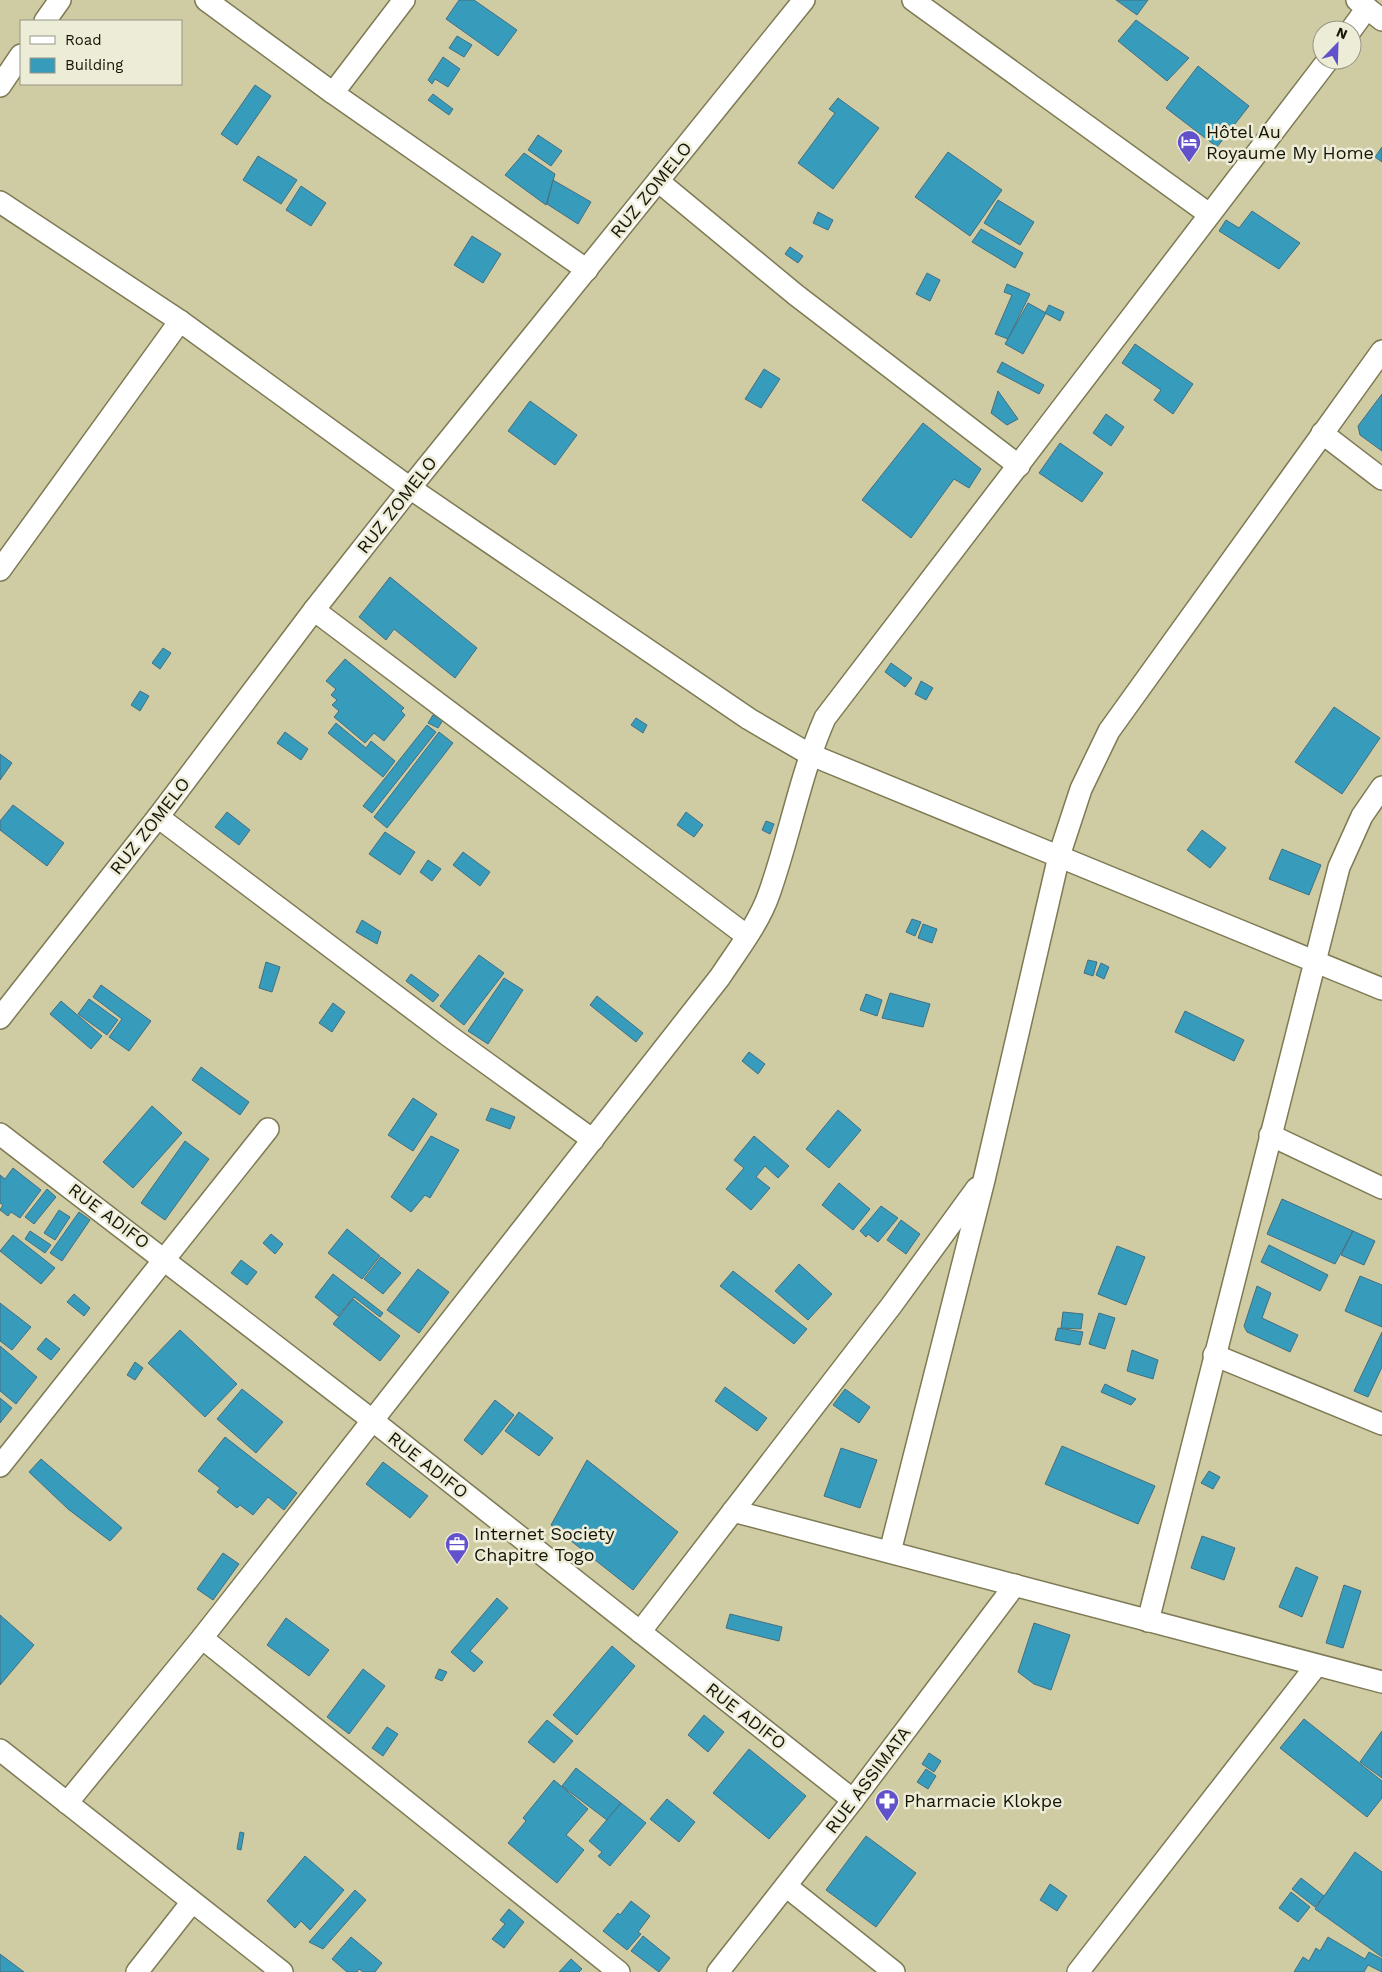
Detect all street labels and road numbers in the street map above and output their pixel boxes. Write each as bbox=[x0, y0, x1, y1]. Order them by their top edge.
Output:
street label: RUZ ZOMELO bbox=[605, 137, 696, 242]
street label: RUZ ZOMELO bbox=[352, 452, 441, 557]
street label: RUZ ZOMELO bbox=[105, 773, 194, 878]
street label: RUE ADIFO bbox=[65, 1178, 154, 1253]
street label: RUE ADIFO bbox=[384, 1427, 473, 1502]
street label: RUE ADIFO bbox=[702, 1678, 791, 1753]
street label: RUE ASSIMATA bbox=[821, 1722, 915, 1837]

